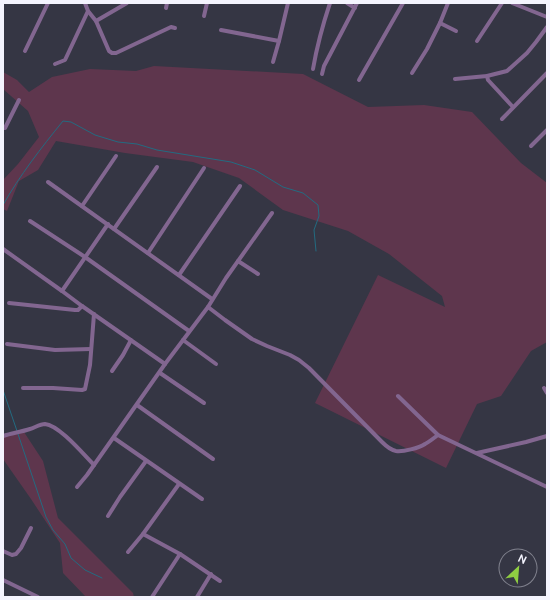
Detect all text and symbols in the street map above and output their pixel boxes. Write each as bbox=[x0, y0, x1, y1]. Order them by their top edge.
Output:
north arrow bbox=[498, 548, 538, 588]
text: N bbox=[516, 552, 529, 566]

